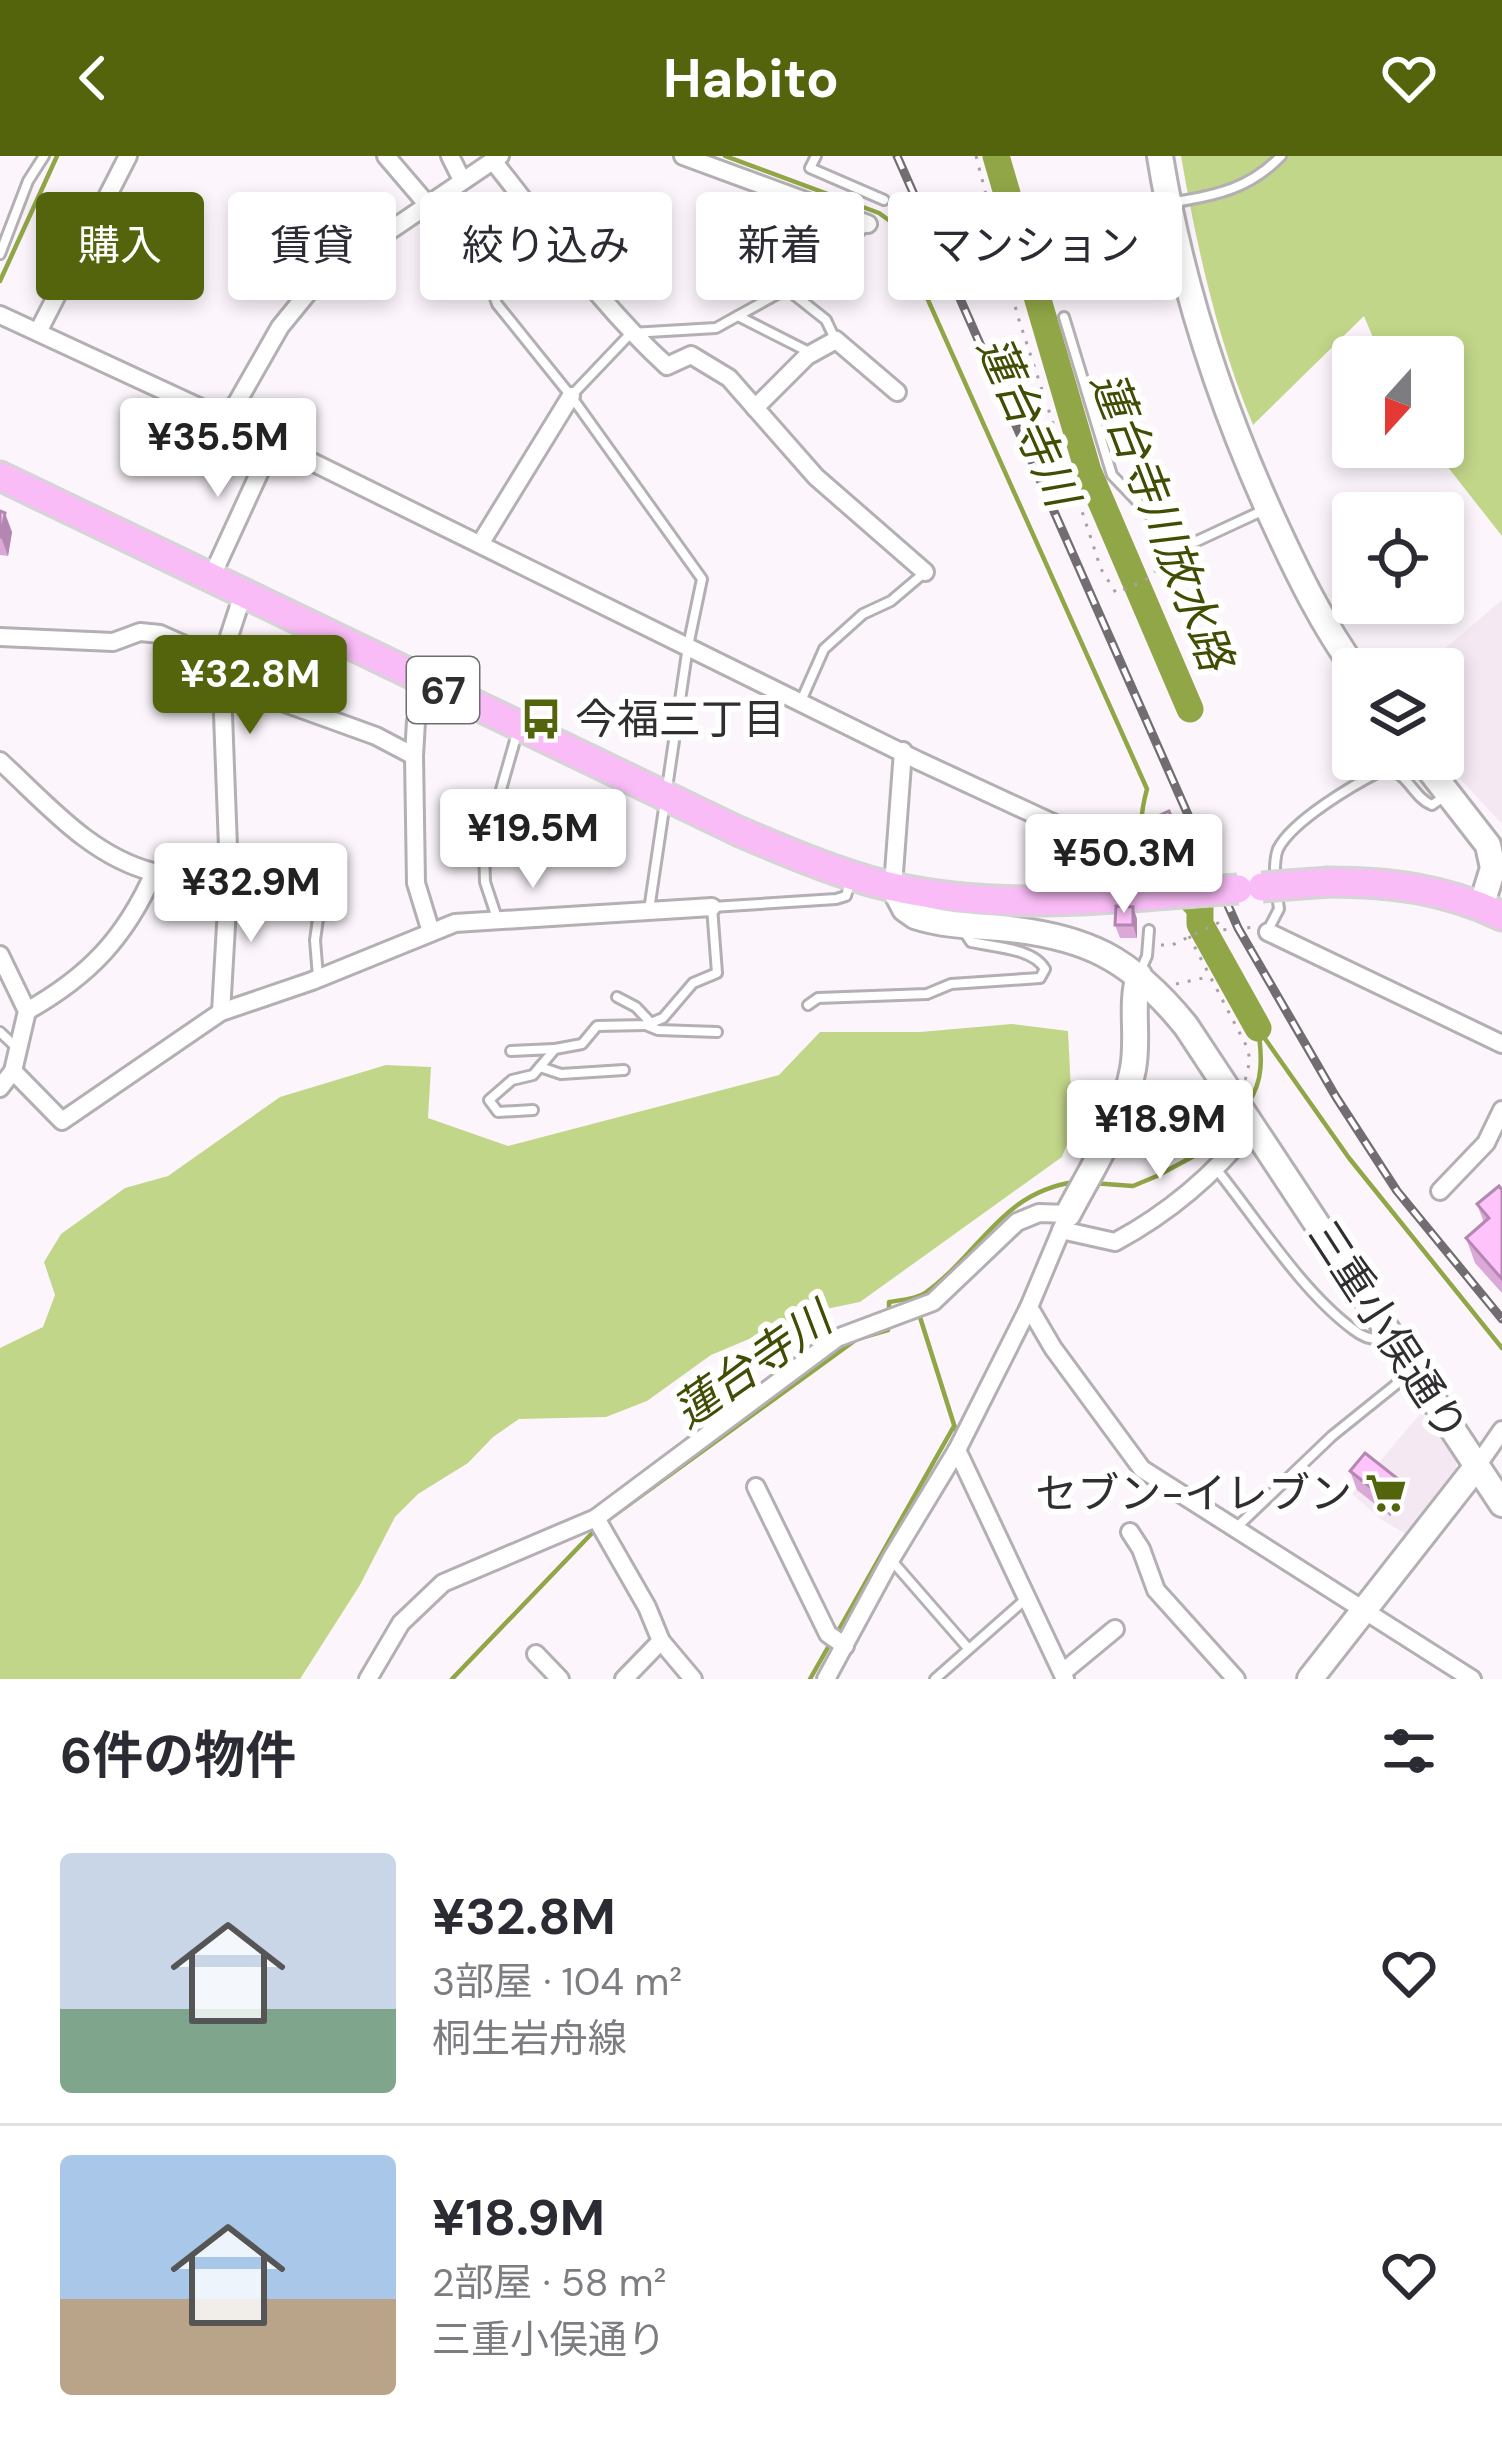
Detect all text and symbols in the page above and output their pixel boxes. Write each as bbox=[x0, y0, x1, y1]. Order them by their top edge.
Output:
text: Habito bbox=[663, 43, 839, 114]
icon: back bbox=[60, 45, 126, 111]
icon: heart bbox=[1376, 45, 1442, 111]
chip: 購入 bbox=[36, 192, 204, 300]
chip: 賃貸 bbox=[228, 192, 396, 300]
chip: 絞り込み bbox=[420, 192, 672, 300]
chip: 新着 bbox=[696, 192, 864, 300]
chip: マンション bbox=[888, 192, 1182, 300]
water label: 蓮台寺川 bbox=[964, 327, 1093, 519]
north arrow bbox=[1332, 336, 1464, 468]
map controls bbox=[1332, 336, 1464, 780]
water label: 蓮台寺川放水路 bbox=[1078, 363, 1247, 682]
pin: ¥35.5M bbox=[120, 398, 316, 500]
text: ¥35.5M bbox=[147, 411, 289, 462]
button: locate bbox=[1332, 492, 1464, 624]
pin: ¥32.8M bbox=[152, 635, 348, 737]
text: ¥32.8M bbox=[180, 648, 320, 699]
button: layers bbox=[1332, 648, 1464, 780]
road number: 67 bbox=[407, 657, 479, 723]
place label: 今福三丁目 bbox=[575, 692, 785, 747]
bus stop icon: 今福三丁目 bbox=[518, 696, 564, 742]
pin: ¥19.5M bbox=[435, 789, 631, 891]
text: ¥19.5M bbox=[467, 802, 599, 853]
pin: ¥50.3M bbox=[1026, 814, 1222, 916]
text: ¥50.3M bbox=[1052, 827, 1196, 878]
pin: ¥32.9M bbox=[153, 843, 349, 945]
text: ¥32.9M bbox=[181, 856, 321, 907]
pin: ¥18.9M bbox=[1062, 1080, 1258, 1182]
text: ¥18.9M bbox=[1094, 1093, 1226, 1144]
street label: 三重小俣通り bbox=[1296, 1210, 1480, 1452]
water label: 蓮台寺川 bbox=[661, 1287, 846, 1441]
place label: セブン-イレブン bbox=[1035, 1466, 1352, 1521]
supermarket icon: セブン-イレブン bbox=[1363, 1470, 1409, 1516]
icon: filters bbox=[1376, 1718, 1442, 1784]
text: 6件の物件 bbox=[60, 1722, 296, 1789]
text: ¥32.8M bbox=[432, 1883, 616, 1950]
icon: home bbox=[156, 1901, 300, 2045]
icon: heart bbox=[1376, 1940, 1442, 2006]
text: 3部屋 · 104 m² bbox=[432, 1956, 682, 2007]
text: 桐生岩舟線 bbox=[432, 2013, 627, 2064]
text: ¥18.9M bbox=[432, 2184, 605, 2251]
icon: home bbox=[156, 2203, 300, 2347]
icon: heart bbox=[1376, 2242, 1442, 2308]
text: 2部屋 · 58 m² bbox=[432, 2257, 666, 2308]
text: 三重小俣通り bbox=[432, 2314, 666, 2365]

